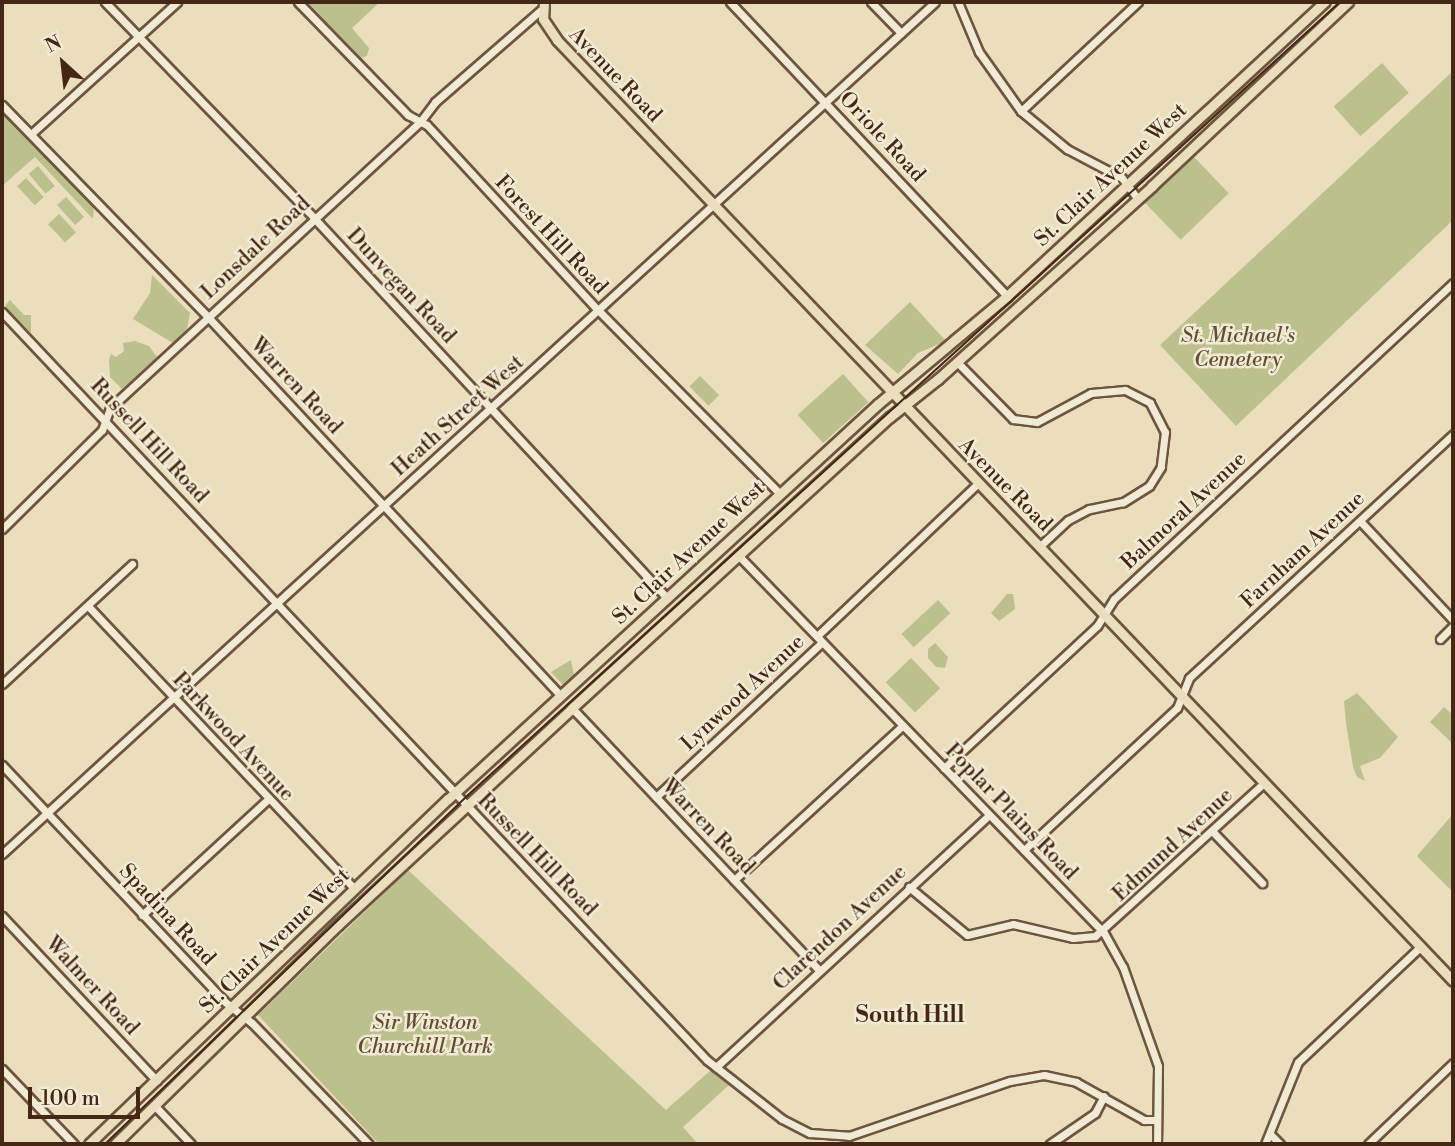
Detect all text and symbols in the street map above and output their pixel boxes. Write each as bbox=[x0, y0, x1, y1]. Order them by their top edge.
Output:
street label: Avenue Road bbox=[563, 22, 667, 128]
north arrow bbox=[28, 28, 98, 98]
text: N bbox=[41, 30, 66, 58]
street label: Oriole Road bbox=[834, 87, 930, 187]
street label: St. Clair Avenue West bbox=[1030, 98, 1192, 252]
street label: Forest Hill Road bbox=[489, 170, 613, 300]
street label: Lonsdale Road bbox=[196, 191, 316, 305]
street label: Dunvegan Road bbox=[341, 223, 461, 349]
park label: St. Michael's Cemetery bbox=[1181, 323, 1295, 373]
street label: Warren Road bbox=[245, 332, 347, 440]
street label: Heath Street West bbox=[387, 350, 529, 482]
street label: Russell Hill Road bbox=[85, 373, 213, 509]
street label: Avenue Road bbox=[953, 433, 1057, 537]
street label: Balmoral Avenue bbox=[1116, 447, 1252, 575]
street label: St. Clair Avenue West bbox=[608, 476, 770, 630]
street label: Farnham Avenue bbox=[1236, 486, 1370, 614]
street label: Lynwood Avenue bbox=[676, 629, 810, 757]
street label: Parkwood Avenue bbox=[167, 667, 299, 807]
street label: Poplar Plains Road bbox=[939, 739, 1083, 885]
street label: Warren Road bbox=[656, 774, 760, 880]
street label: Edmund Avenue bbox=[1108, 783, 1238, 907]
street label: Russell Hill Road bbox=[472, 788, 602, 922]
street label: Spadina Road bbox=[114, 859, 220, 971]
street label: Clarendon Avenue bbox=[768, 860, 912, 996]
street label: St. Clair Avenue West bbox=[195, 863, 355, 1019]
street label: Walmer Road bbox=[40, 931, 144, 1041]
district label: South Hill bbox=[856, 1001, 964, 1029]
park label: Sir Winston Churchill Park bbox=[357, 1010, 493, 1060]
scale bar bbox=[32, 1072, 144, 1116]
text: 100 m bbox=[41, 1086, 100, 1112]

